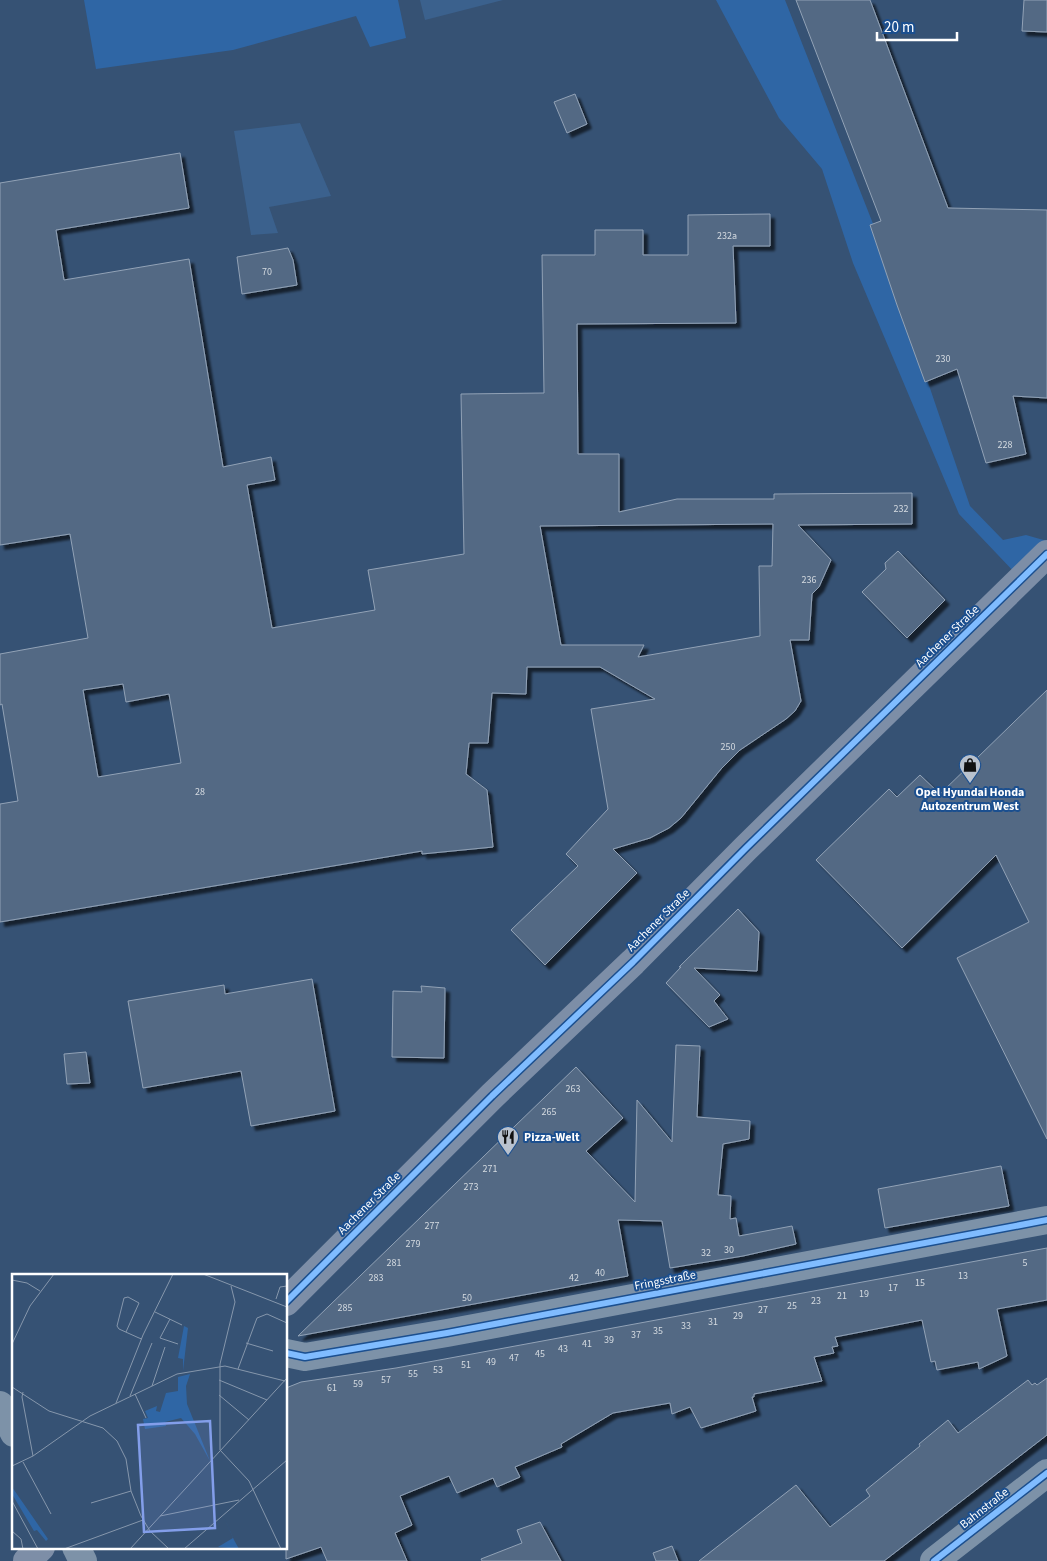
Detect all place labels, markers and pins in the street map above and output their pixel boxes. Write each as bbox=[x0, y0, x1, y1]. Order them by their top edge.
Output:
shop icon: Opel Hyundai Honda Autozentrum West bbox=[958, 753, 982, 784]
place label: Opel Hyundai Honda Autozentrum West bbox=[916, 784, 1024, 815]
restaurant icon: Pizza-Welt bbox=[496, 1125, 520, 1156]
place label: Pizza-Welt bbox=[524, 1129, 580, 1146]

